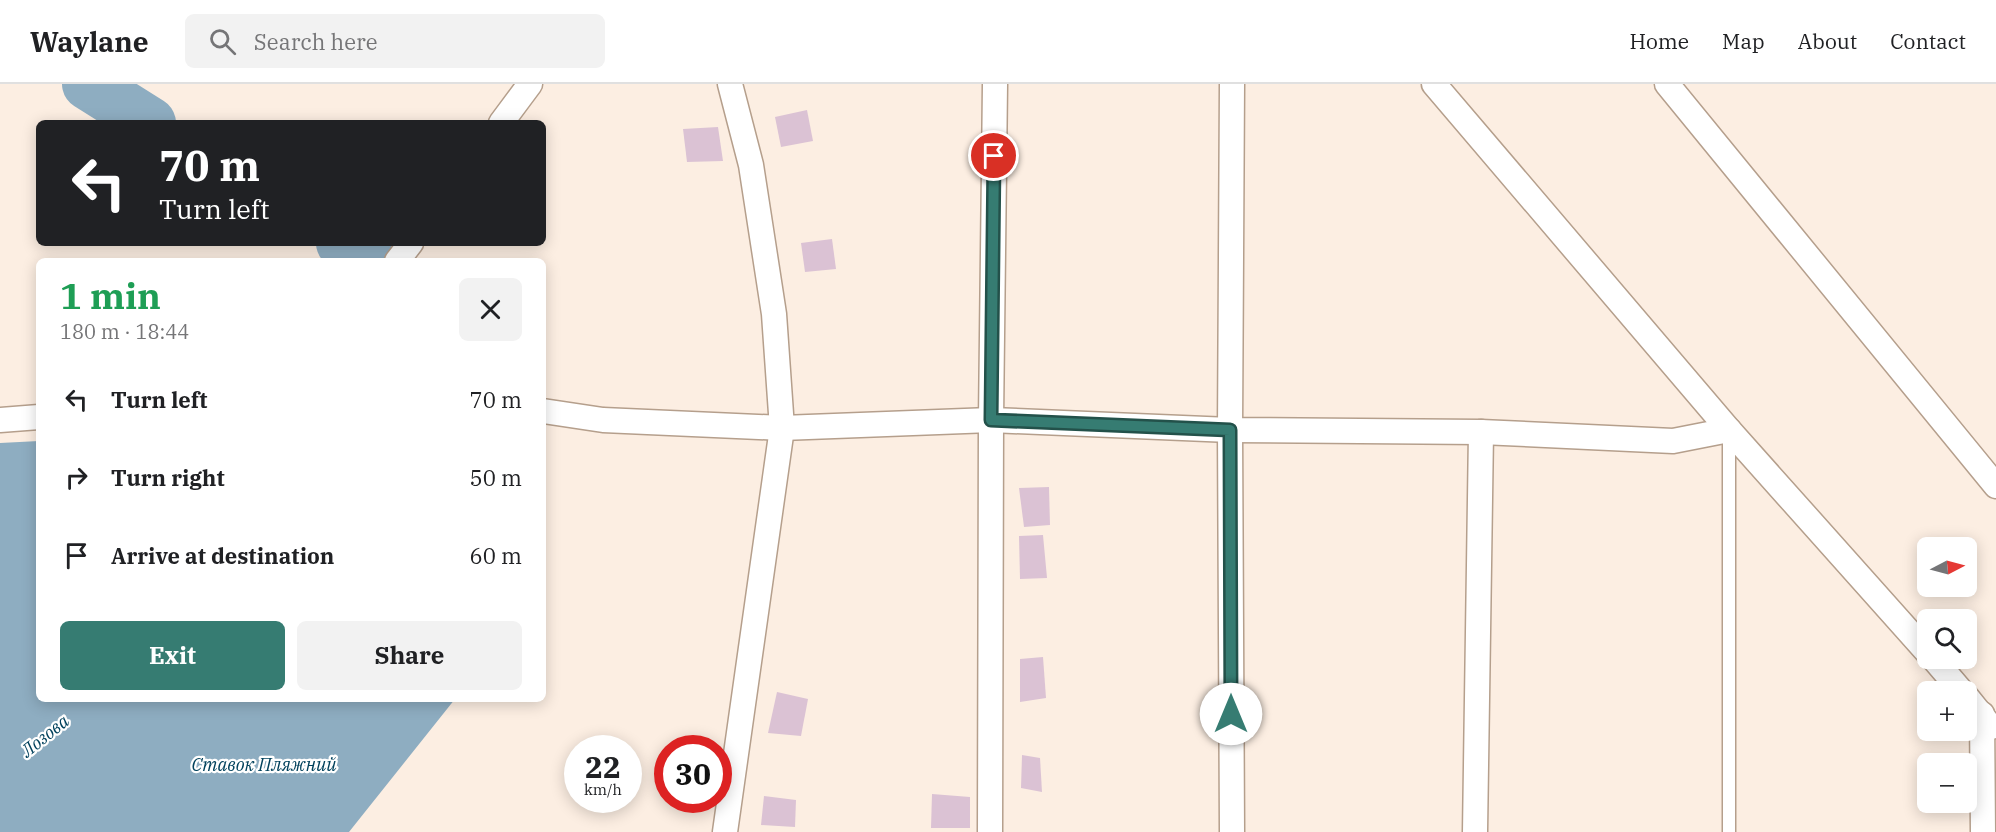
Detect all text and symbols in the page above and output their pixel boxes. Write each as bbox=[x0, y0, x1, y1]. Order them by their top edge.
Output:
search box bbox=[185, 14, 605, 68]
text: Waylane bbox=[30, 23, 149, 60]
icon: search bbox=[206, 25, 239, 58]
text: Search here bbox=[254, 27, 378, 56]
text: Home bbox=[1629, 27, 1689, 55]
text: Map bbox=[1722, 27, 1765, 55]
text: About bbox=[1798, 27, 1857, 55]
text: Contact bbox=[1890, 27, 1966, 55]
pin bbox=[968, 130, 1019, 181]
text: 70 m bbox=[159, 138, 260, 193]
icon: arrive bbox=[977, 139, 1010, 172]
icon: left bbox=[60, 144, 138, 222]
text: Turn left bbox=[159, 191, 270, 226]
text: 1 min bbox=[60, 272, 161, 319]
button: close bbox=[459, 278, 522, 341]
text: 180 m · 18:44 bbox=[60, 318, 189, 345]
icon: left bbox=[60, 383, 93, 416]
text: Turn left bbox=[111, 385, 207, 414]
text: 70 m bbox=[470, 385, 522, 414]
icon: right bbox=[60, 461, 93, 494]
text: Turn right bbox=[111, 463, 225, 492]
text: 50 m bbox=[470, 463, 522, 492]
north arrow bbox=[1917, 537, 1977, 597]
map controls bbox=[1917, 537, 1977, 813]
icon: arrive bbox=[60, 539, 93, 572]
text: Arrive at destination bbox=[111, 541, 334, 570]
text: 60 m bbox=[470, 541, 522, 570]
button: search bbox=[1917, 609, 1977, 669]
button: Exit bbox=[60, 621, 285, 690]
button: Share bbox=[297, 621, 522, 690]
button: + bbox=[1917, 681, 1977, 741]
position arrow bbox=[1199, 682, 1263, 746]
water label: Лозова bbox=[15, 709, 74, 763]
speed limit sign: 30 bbox=[654, 735, 732, 813]
text: 22 bbox=[585, 747, 621, 786]
water label: Ставок Пляжний bbox=[192, 753, 337, 776]
button: − bbox=[1917, 753, 1977, 813]
text: km/h bbox=[584, 780, 622, 799]

